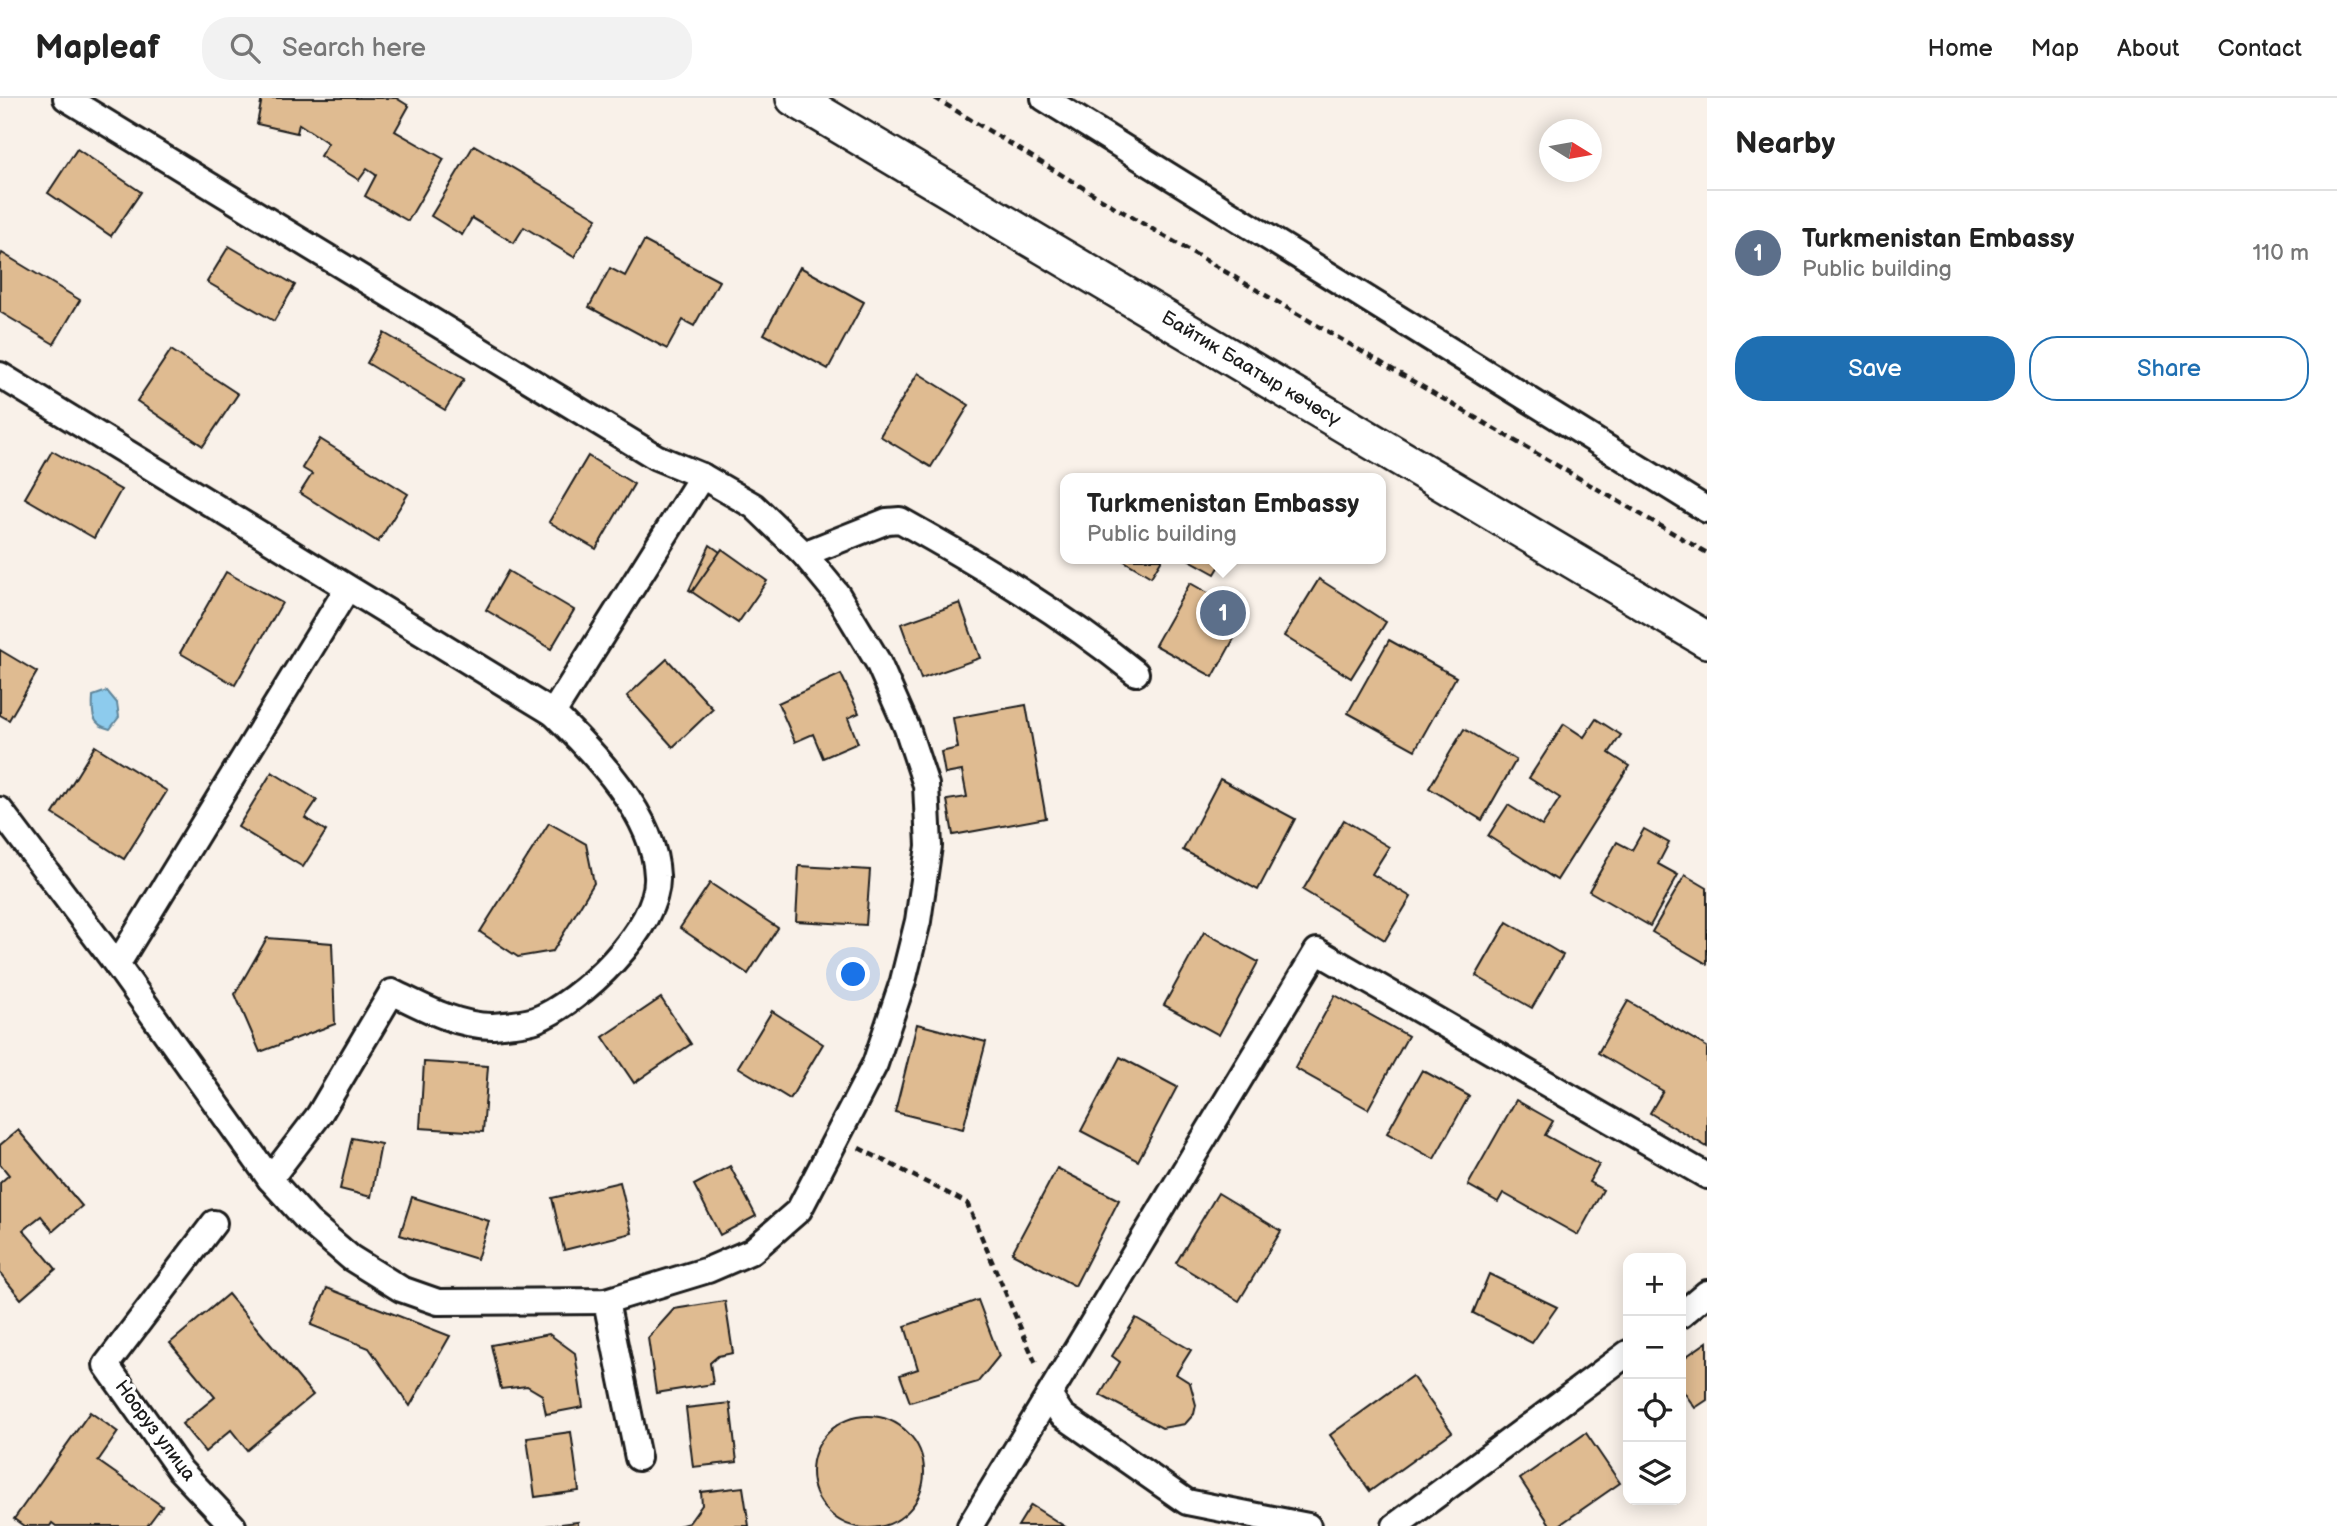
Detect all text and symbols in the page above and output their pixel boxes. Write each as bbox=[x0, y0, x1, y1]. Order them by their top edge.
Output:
search box bbox=[202, 17, 692, 80]
text: Mapleaf bbox=[35, 28, 160, 68]
icon: search bbox=[226, 29, 264, 67]
text: Search here bbox=[282, 33, 426, 64]
text: Home bbox=[1928, 34, 1993, 63]
text: Map bbox=[2031, 34, 2079, 63]
text: About bbox=[2117, 34, 2179, 63]
text: Contact bbox=[2217, 34, 2302, 63]
north arrow bbox=[1539, 119, 1602, 182]
text: Nearby bbox=[1735, 126, 1835, 162]
text: Turkmenistan Embassy bbox=[1802, 224, 2074, 255]
text: 1 bbox=[1753, 239, 1763, 267]
text: 110 m bbox=[2252, 239, 2309, 267]
text: Public building bbox=[1802, 255, 1952, 283]
street label: Байтик Баатыр көчөсү bbox=[1157, 306, 1345, 432]
button: Save bbox=[1735, 336, 2015, 401]
button: Share bbox=[2029, 336, 2309, 401]
popup bbox=[1060, 473, 1386, 564]
text: Turkmenistan Embassy bbox=[1087, 489, 1359, 520]
text: Public building bbox=[1087, 520, 1237, 548]
pin: 1 bbox=[1200, 587, 1246, 639]
your location bbox=[836, 957, 870, 991]
map controls bbox=[1623, 1253, 1686, 1505]
button: + bbox=[1623, 1253, 1686, 1316]
button: − bbox=[1623, 1316, 1686, 1379]
street label: Нооруз улица bbox=[110, 1376, 200, 1486]
button: locate bbox=[1623, 1379, 1686, 1442]
button: layers bbox=[1623, 1442, 1686, 1505]

